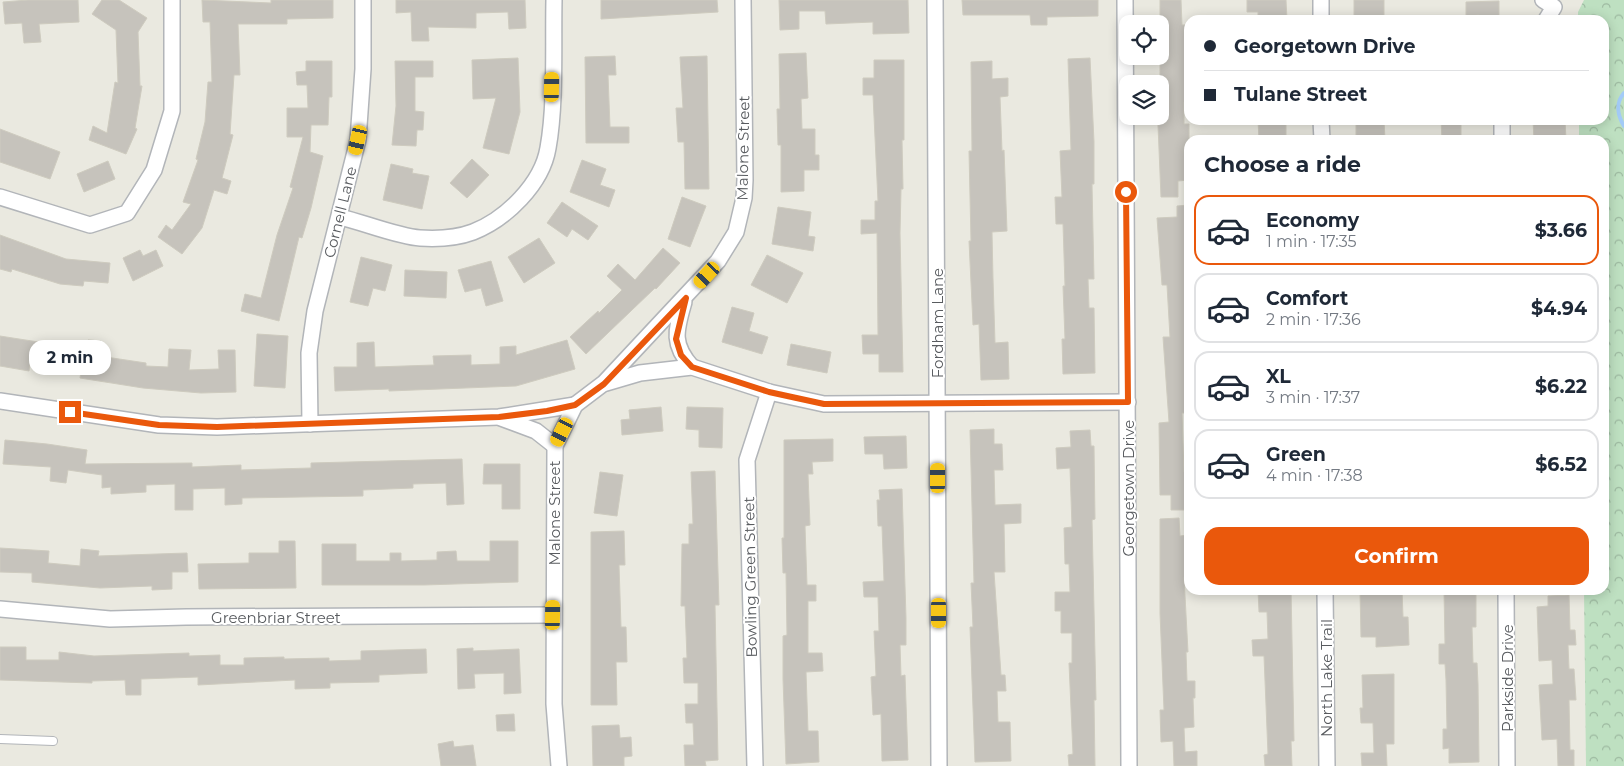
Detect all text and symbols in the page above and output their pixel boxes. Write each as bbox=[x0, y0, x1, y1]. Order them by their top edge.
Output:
map controls bbox=[1119, 15, 1169, 125]
button: locate bbox=[1119, 15, 1169, 65]
text: Georgetown Drive bbox=[1234, 35, 1415, 58]
car bbox=[544, 72, 559, 102]
button: layers bbox=[1119, 75, 1169, 125]
text: Tulane Street bbox=[1234, 83, 1367, 106]
street label: Malone Street bbox=[733, 95, 753, 201]
car bbox=[347, 124, 368, 156]
text: Choose a ride bbox=[1204, 151, 1361, 178]
street label: Cornell Lane bbox=[319, 164, 361, 260]
route start bbox=[1115, 181, 1137, 203]
icon: car bbox=[1206, 208, 1251, 253]
text: Economy bbox=[1266, 209, 1359, 232]
text: $3.66 bbox=[1535, 219, 1587, 242]
text: 1 min · 17:35 bbox=[1266, 232, 1357, 251]
car bbox=[691, 259, 722, 291]
street label: Fordham Lane bbox=[928, 268, 947, 378]
icon: car bbox=[1206, 286, 1251, 331]
text: Comfort bbox=[1266, 287, 1348, 310]
text: $4.94 bbox=[1531, 297, 1587, 320]
text: 2 min · 17:36 bbox=[1266, 310, 1361, 329]
callout: 2 min bbox=[29, 340, 111, 374]
text: 2 min bbox=[47, 348, 93, 367]
icon: car bbox=[1206, 364, 1251, 409]
text: XL bbox=[1266, 365, 1291, 388]
text: $6.22 bbox=[1535, 375, 1587, 398]
text: 3 min · 17:37 bbox=[1266, 388, 1360, 407]
route end bbox=[59, 401, 81, 423]
car bbox=[548, 415, 575, 449]
street label: Georgetown Drive bbox=[1119, 420, 1138, 556]
icon: car bbox=[1206, 442, 1251, 487]
text: Green bbox=[1266, 443, 1326, 466]
text: $6.52 bbox=[1535, 453, 1587, 476]
street label: Malone Street bbox=[545, 460, 564, 566]
car bbox=[930, 463, 945, 493]
text: 4 min · 17:38 bbox=[1266, 466, 1363, 485]
street label: Bowling Green Street bbox=[739, 496, 761, 658]
button: Confirm bbox=[1204, 527, 1589, 585]
car bbox=[931, 598, 946, 628]
car bbox=[545, 600, 560, 630]
street label: Greenbriar Street bbox=[211, 608, 341, 627]
street label: North Lake Trail bbox=[1317, 619, 1336, 737]
street label: Parkside Drive bbox=[1498, 624, 1517, 732]

